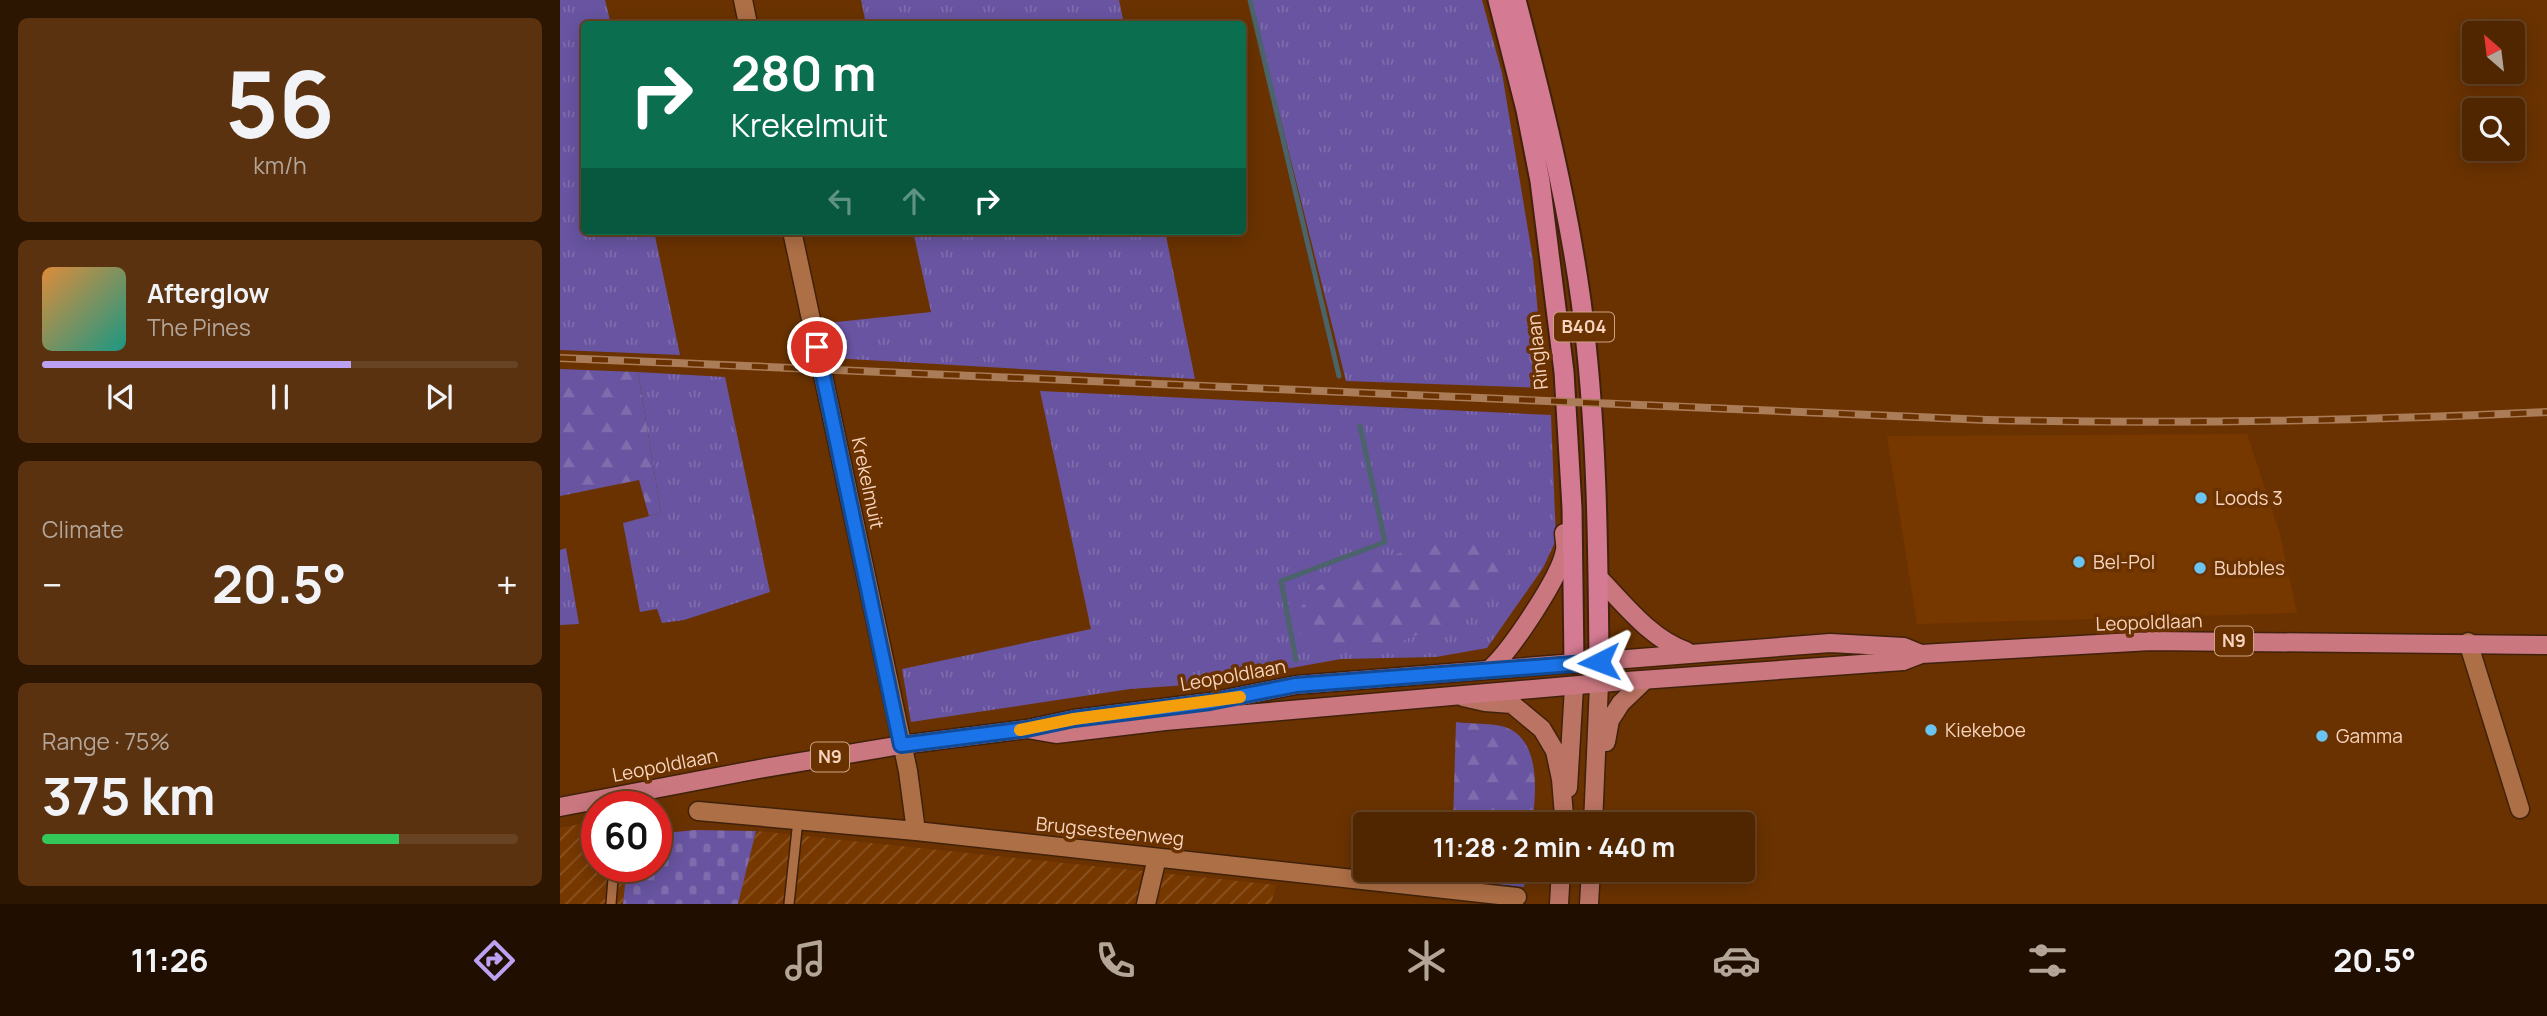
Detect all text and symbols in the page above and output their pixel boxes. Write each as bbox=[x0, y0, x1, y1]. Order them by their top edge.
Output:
north arrow bbox=[2462, 21, 2525, 84]
map controls bbox=[2462, 21, 2525, 161]
text: 280 m bbox=[731, 39, 876, 106]
text: 56 bbox=[225, 41, 335, 165]
icon: right bbox=[616, 49, 707, 140]
button: search bbox=[2462, 98, 2525, 161]
text: Krekelmuit bbox=[731, 103, 888, 147]
text: km/h bbox=[253, 149, 307, 181]
icon: left bbox=[822, 182, 860, 220]
icon: ahead bbox=[895, 182, 933, 220]
icon: right bbox=[968, 182, 1006, 220]
text: Afterglow bbox=[147, 275, 269, 311]
text: The Pines bbox=[147, 311, 251, 343]
road number: B404 bbox=[1554, 312, 1614, 342]
street label: Ringlaan bbox=[1520, 313, 1554, 391]
pin bbox=[787, 317, 847, 377]
icon: arrive bbox=[798, 328, 836, 366]
icon: previous bbox=[102, 378, 140, 416]
icon: pause bbox=[261, 378, 299, 416]
icon: next bbox=[420, 378, 458, 416]
street label: Krekelmuit bbox=[846, 435, 890, 531]
place label: Loods 3 bbox=[2215, 485, 2283, 511]
marker: Loods 3 bbox=[2193, 490, 2209, 506]
text: Climate bbox=[42, 513, 124, 545]
text: 20.5° bbox=[212, 548, 347, 619]
place label: Bel-Pol bbox=[2093, 549, 2155, 575]
marker: Bel-Pol bbox=[2071, 554, 2087, 570]
place label: Bubbles bbox=[2214, 555, 2285, 581]
text: − bbox=[42, 558, 63, 610]
text: + bbox=[496, 558, 518, 610]
marker: Bubbles bbox=[2192, 560, 2208, 576]
street label: Leopoldlaan bbox=[2095, 607, 2203, 637]
position arrow bbox=[1562, 625, 1636, 699]
road number: N9 bbox=[2215, 626, 2253, 656]
street label: Leopoldlaan bbox=[1178, 653, 1288, 697]
place label: Kiekeboe bbox=[1945, 717, 2026, 743]
marker: Kiekeboe bbox=[1923, 722, 1939, 738]
place label: Gamma bbox=[2336, 723, 2403, 749]
text: Range · 75% bbox=[42, 725, 170, 757]
marker: Gamma bbox=[2314, 728, 2330, 744]
street label: Leopoldlaan bbox=[610, 742, 720, 788]
road number: N9 bbox=[811, 742, 849, 772]
text: 375 km bbox=[42, 760, 216, 831]
speed limit sign: 60 bbox=[581, 791, 672, 882]
street label: Brugsesteenweg bbox=[1035, 810, 1185, 852]
text: 11:28 · 2 min · 440 m bbox=[1433, 829, 1675, 865]
icon: directions bbox=[470, 936, 519, 985]
icon: music bbox=[781, 936, 830, 985]
icon: phone bbox=[1091, 936, 1140, 985]
icon: climate bbox=[1402, 936, 1451, 985]
icon: car bbox=[1712, 936, 1761, 985]
icon: filters bbox=[2023, 936, 2072, 985]
text: 11:26 bbox=[131, 938, 209, 982]
text: 20.5° bbox=[2333, 938, 2416, 982]

